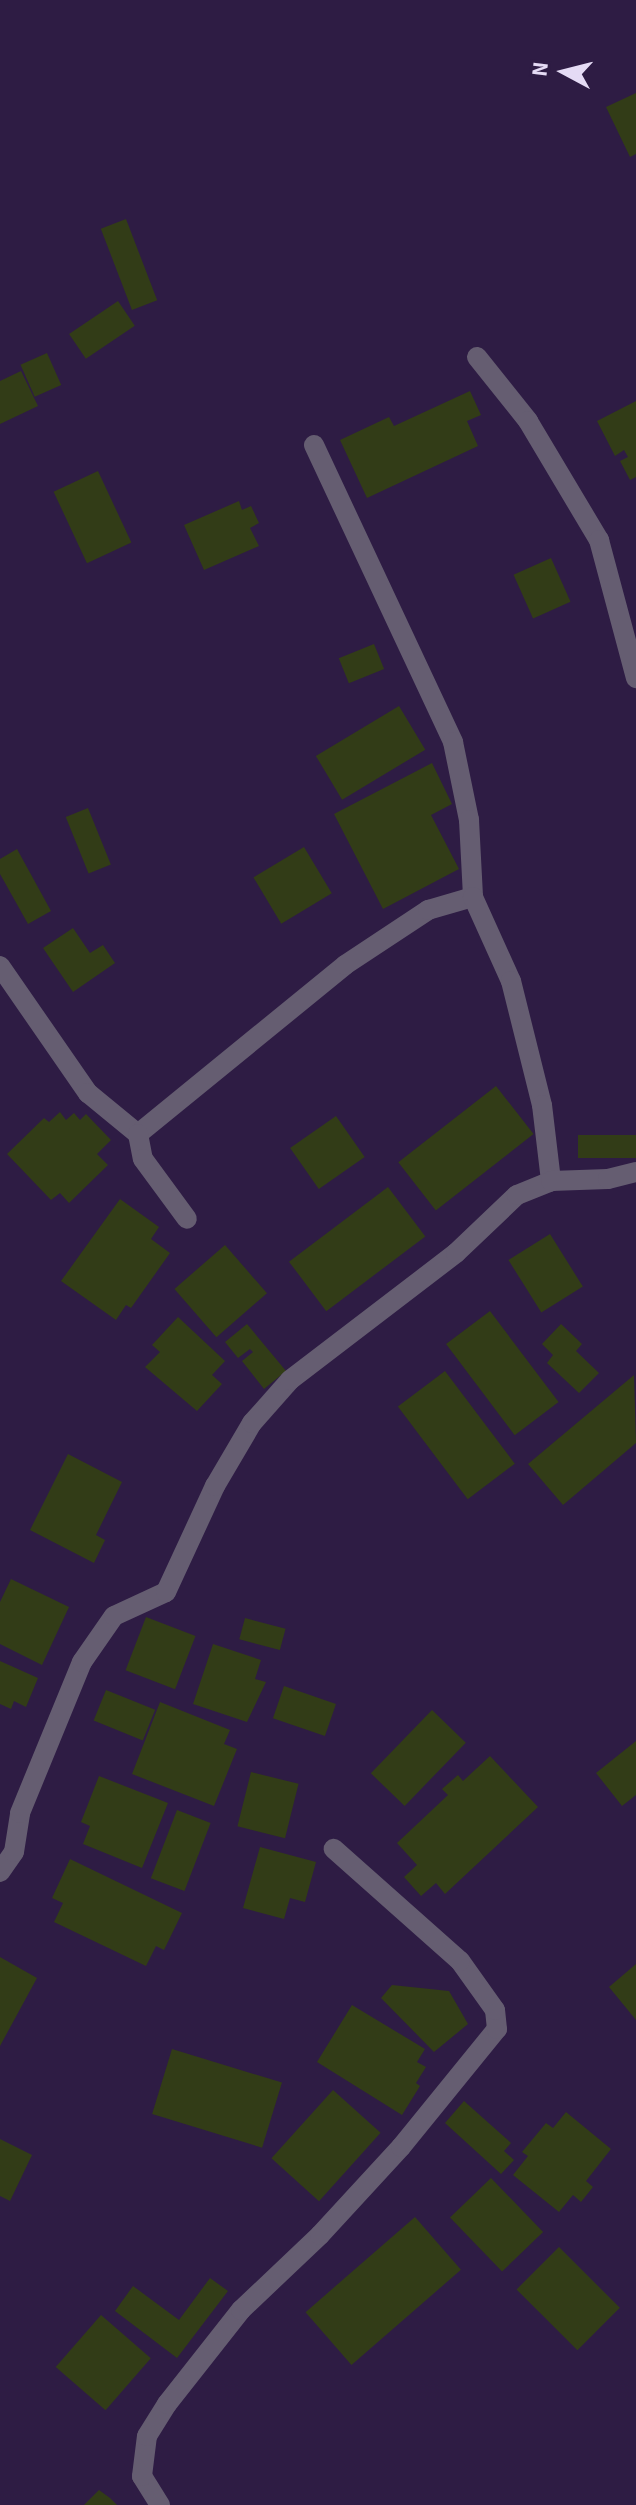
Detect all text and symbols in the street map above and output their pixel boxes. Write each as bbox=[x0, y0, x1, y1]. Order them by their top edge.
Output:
north arrow bbox=[524, 32, 604, 112]
text: N bbox=[523, 60, 557, 78]

